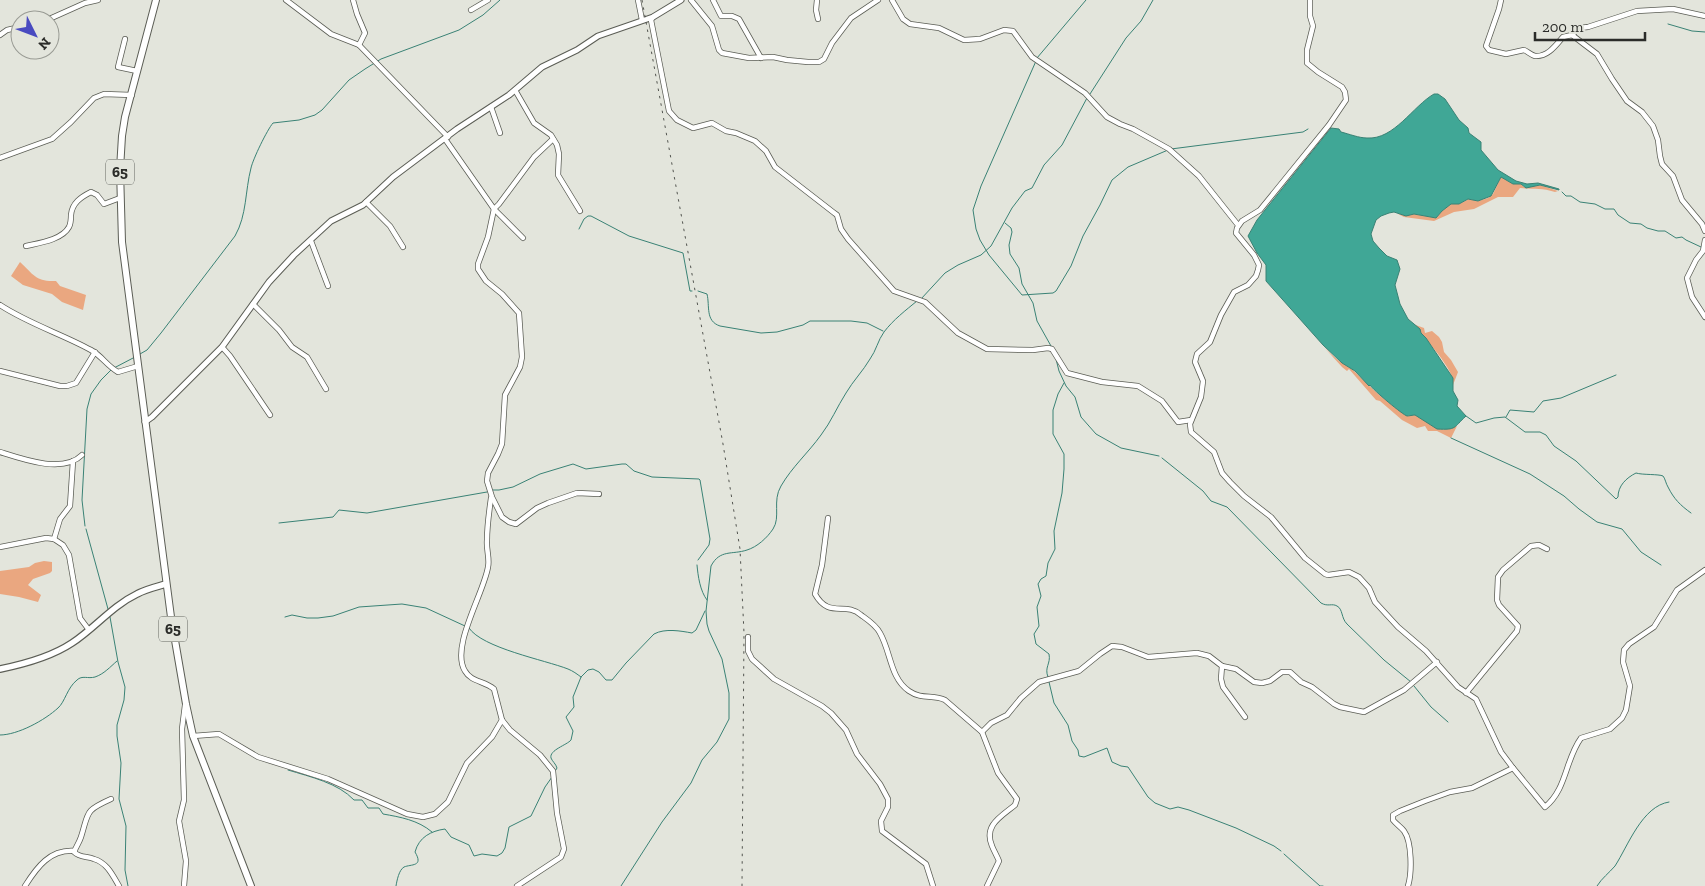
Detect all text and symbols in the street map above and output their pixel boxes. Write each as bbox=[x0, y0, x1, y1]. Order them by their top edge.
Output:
north arrow bbox=[10, 10, 60, 60]
scale bar bbox=[1535, 10, 1645, 42]
text: 200 m bbox=[1542, 18, 1583, 36]
text: N bbox=[34, 34, 54, 53]
road number: 65 bbox=[106, 160, 134, 184]
road number: 65 bbox=[159, 616, 187, 642]

